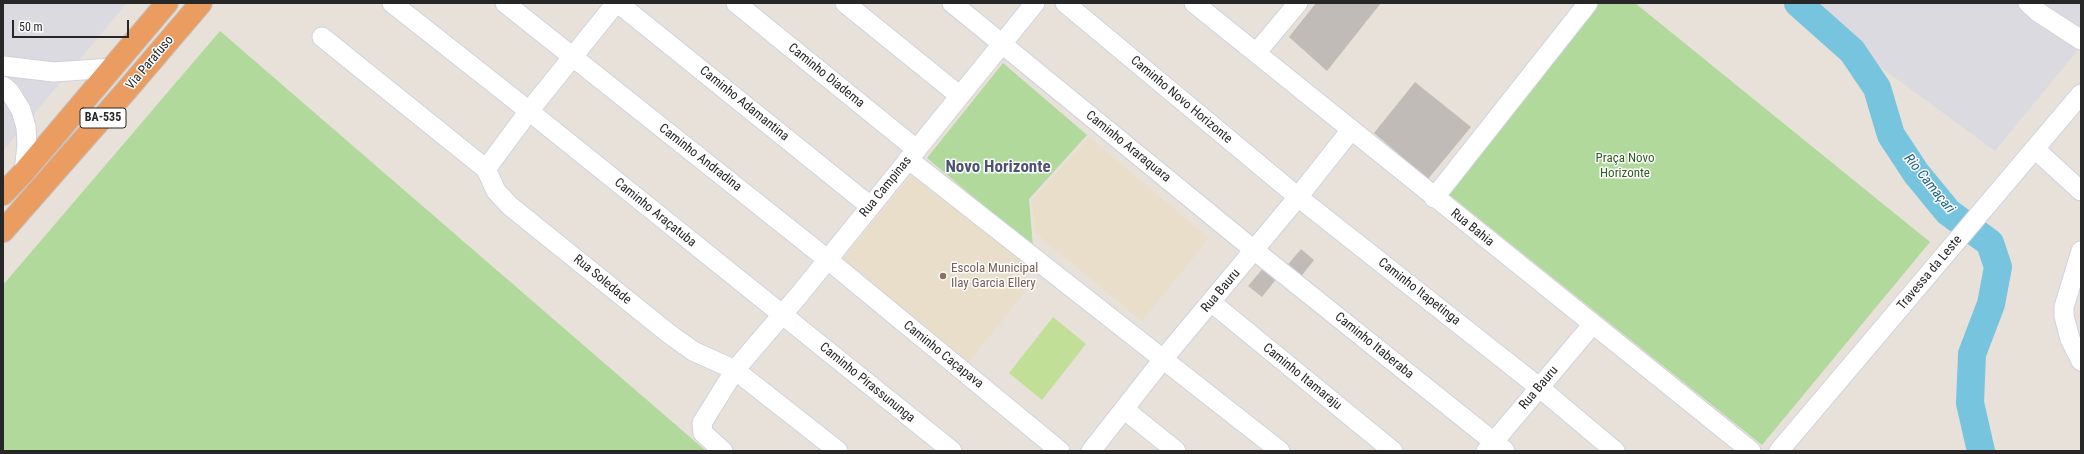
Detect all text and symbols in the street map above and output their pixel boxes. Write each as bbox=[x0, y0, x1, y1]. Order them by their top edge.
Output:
scale bar bbox=[14, 12, 131, 38]
text: 50 m bbox=[19, 20, 43, 34]
street label: Via Parafuso bbox=[123, 33, 177, 93]
street label: Caminho Diadema bbox=[785, 40, 867, 112]
street label: Caminho Novo Horizonte bbox=[1127, 53, 1235, 147]
street label: Caminho Adamantina bbox=[696, 63, 792, 145]
road number: BA-535 bbox=[80, 108, 126, 128]
street label: Caminho Araraquara bbox=[1082, 108, 1174, 186]
street label: Caminho Andradina bbox=[656, 121, 744, 195]
park label: Praça Novo Horizonte bbox=[1596, 151, 1654, 182]
water label: Rio Camaçari bbox=[1900, 151, 1958, 217]
street label: Rua Campinas bbox=[857, 153, 915, 221]
district label: Novo Horizonte bbox=[945, 158, 1051, 178]
street label: Caminho Araçatuba bbox=[611, 175, 699, 251]
street label: Rua Bahia bbox=[1447, 206, 1497, 250]
street label: Travessa da Leste bbox=[1894, 233, 1966, 313]
street label: Rua Soledade bbox=[570, 252, 634, 308]
street label: Caminho Itapetinga bbox=[1375, 255, 1463, 329]
place label: Escola Municipal Ilay Garcia Ellery bbox=[951, 261, 1038, 292]
street label: Rua Bauru bbox=[1198, 266, 1244, 316]
marker: Escola Municipal Ilay Garcia Ellery bbox=[938, 271, 948, 281]
street label: Caminho Itaberaba bbox=[1331, 309, 1417, 383]
street label: Caminho Caçapava bbox=[900, 318, 986, 392]
street label: Caminho Pirassununga bbox=[816, 340, 918, 426]
street label: Caminho Itamaraju bbox=[1259, 340, 1345, 414]
street label: Rua Bauru bbox=[1516, 363, 1562, 413]

